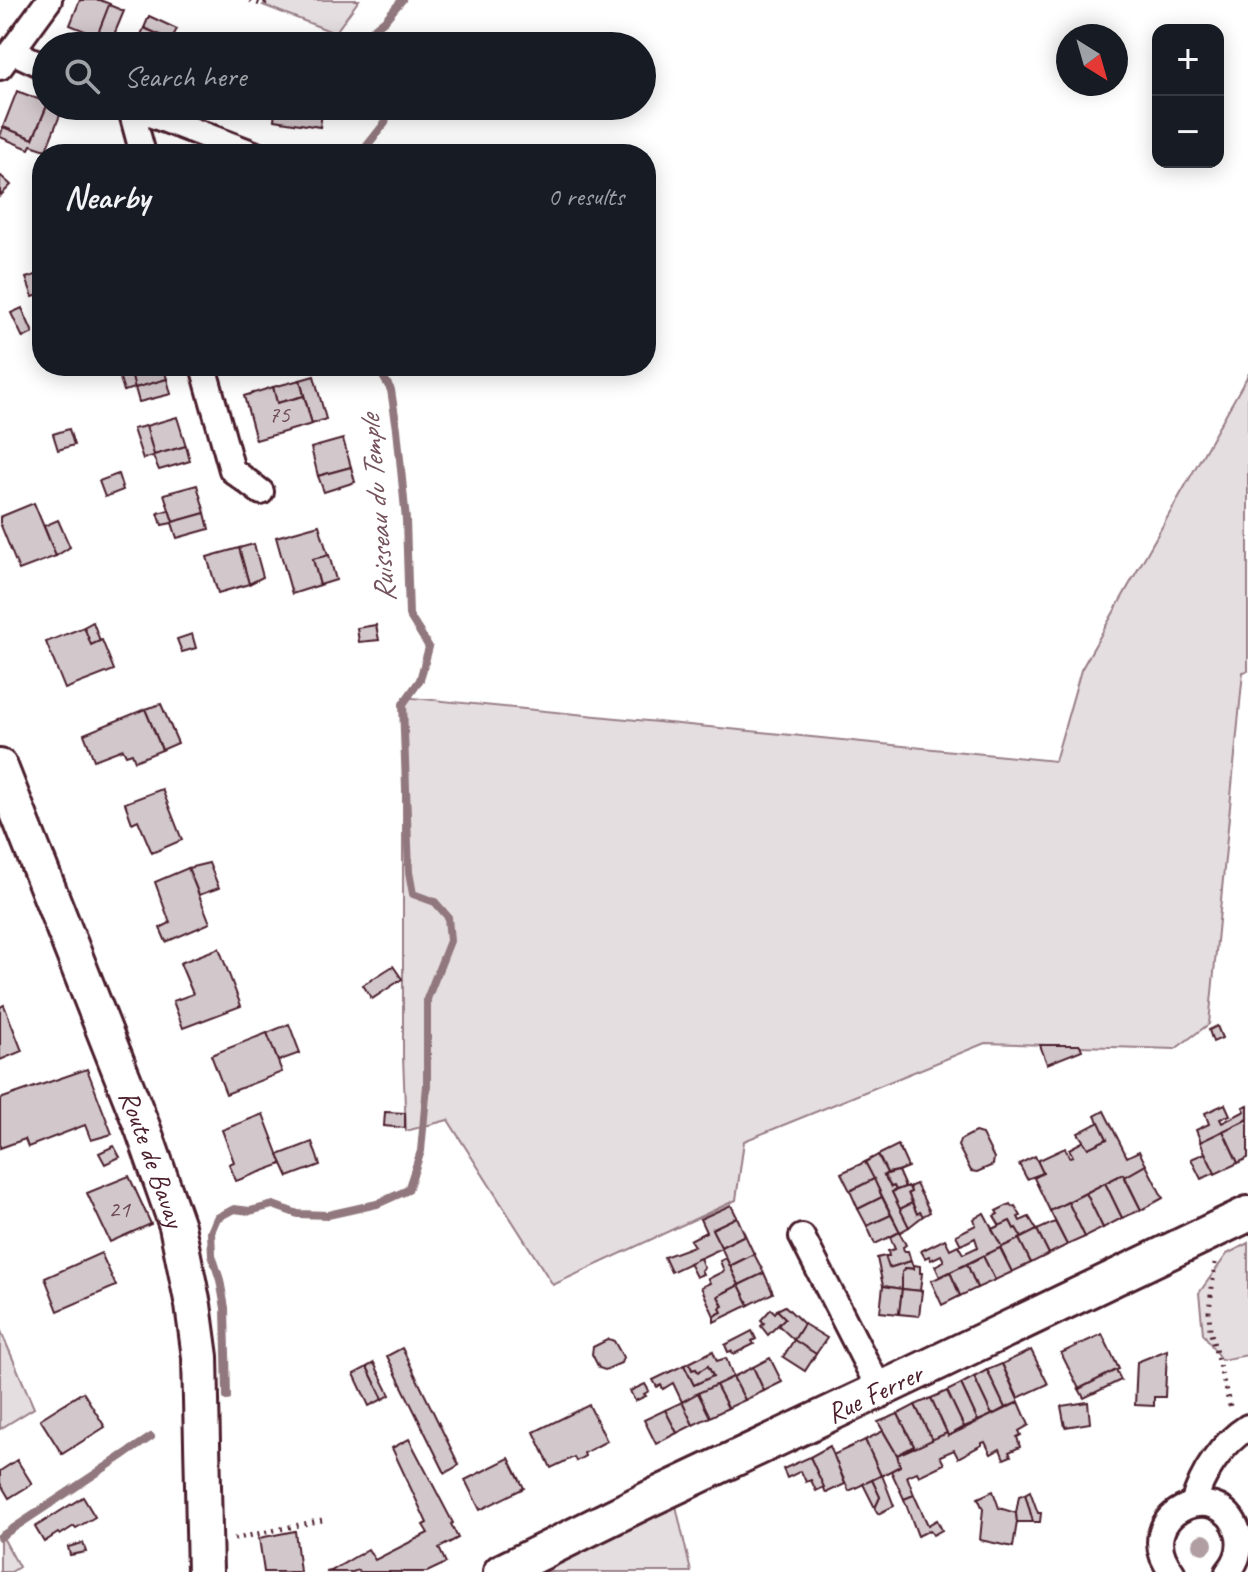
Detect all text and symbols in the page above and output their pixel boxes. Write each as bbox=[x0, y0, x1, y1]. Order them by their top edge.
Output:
north arrow bbox=[1056, 24, 1128, 96]
map controls bbox=[1152, 24, 1224, 168]
button: + bbox=[1152, 24, 1224, 96]
search box bbox=[32, 32, 656, 120]
icon: search bbox=[60, 54, 104, 98]
text: Search here bbox=[124, 57, 246, 95]
button: − bbox=[1152, 96, 1224, 168]
text: Nearby bbox=[64, 175, 150, 218]
text: 0 results bbox=[548, 180, 624, 213]
house number: 75 bbox=[268, 399, 291, 429]
water label: Ruisseau du Temple bbox=[350, 410, 404, 604]
street label: Route de Bavay bbox=[111, 1085, 194, 1234]
house number: 21 bbox=[108, 1194, 131, 1224]
street label: Rue Ferrer bbox=[821, 1355, 930, 1431]

